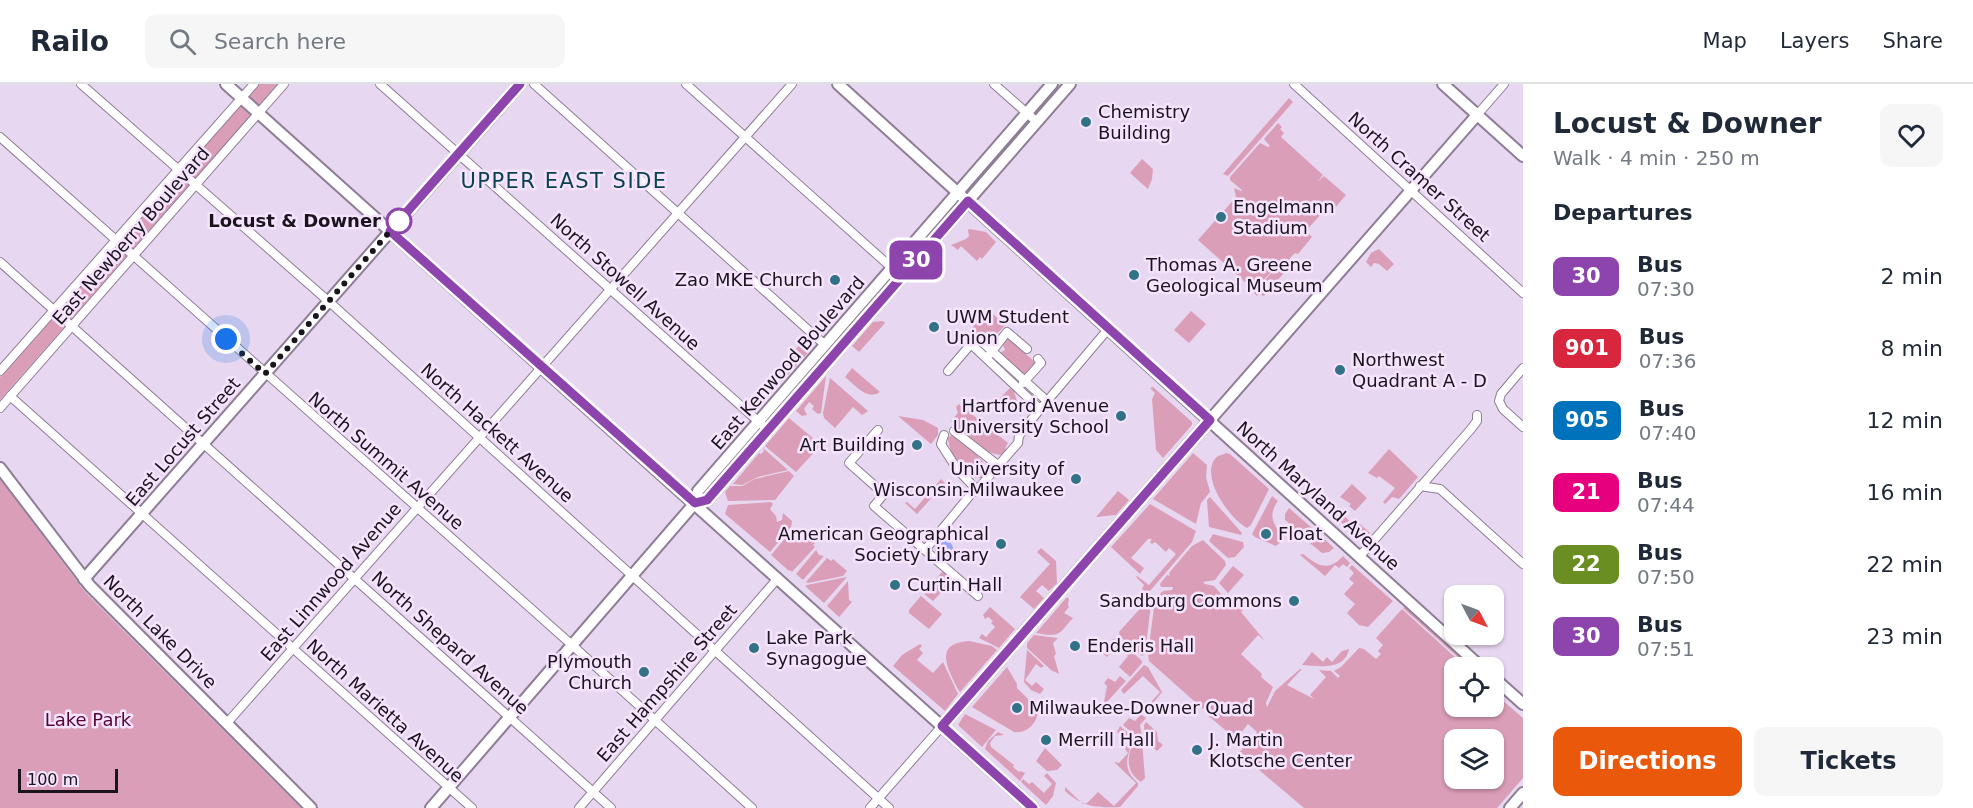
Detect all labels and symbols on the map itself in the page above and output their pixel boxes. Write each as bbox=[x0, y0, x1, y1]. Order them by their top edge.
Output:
place label: Chemistry Building bbox=[1098, 101, 1190, 143]
street label: North Cramer Street bbox=[1344, 107, 1495, 246]
marker: Chemistry Building bbox=[1079, 115, 1093, 129]
street label: East Newberry Boulevard bbox=[48, 143, 213, 329]
district label: UPPER EAST SIDE bbox=[460, 169, 668, 193]
place label: Engelmann Stadium bbox=[1233, 196, 1335, 238]
marker: Locust & Downer bbox=[386, 208, 412, 234]
street label: North Stowell Avenue bbox=[546, 209, 704, 354]
place label: Locust & Downer bbox=[208, 210, 381, 231]
marker: Engelmann Stadium bbox=[1214, 210, 1228, 224]
line badge: 30 bbox=[889, 240, 943, 279]
place label: Thomas A. Greene Geological Museum bbox=[1145, 254, 1322, 296]
marker: Thomas A. Greene Geological Museum bbox=[1127, 268, 1141, 282]
place label: Zao MKE Church bbox=[675, 269, 823, 290]
street label: East Kenwood Boulevard bbox=[707, 272, 869, 454]
marker: Zao MKE Church bbox=[828, 273, 842, 287]
place label: UWM Student Union bbox=[946, 306, 1069, 348]
marker: UWM Student Union bbox=[927, 320, 941, 334]
your location bbox=[211, 324, 241, 354]
place label: Northwest Quadrant A - D bbox=[1352, 349, 1487, 391]
street label: North Hackett Avenue bbox=[417, 359, 578, 507]
marker: Northwest Quadrant A - D bbox=[1333, 363, 1347, 377]
street label: East Locust Street bbox=[121, 373, 244, 510]
street label: North Summit Avenue bbox=[304, 388, 468, 534]
place label: Hartford Avenue University School bbox=[953, 395, 1109, 437]
marker: Hartford Avenue University School bbox=[1114, 409, 1128, 423]
street label: North Maryland Avenue bbox=[1232, 417, 1404, 574]
place label: Art Building bbox=[799, 434, 905, 455]
marker: Art Building bbox=[910, 438, 924, 452]
place label: University of Wisconsin-Milwaukee bbox=[873, 458, 1065, 500]
marker: University of Wisconsin-Milwaukee bbox=[1069, 472, 1083, 486]
street label: East Linnwood Avenue bbox=[256, 498, 405, 665]
place label: American Geographical Society Library bbox=[778, 523, 989, 565]
place label: Float bbox=[1278, 523, 1322, 544]
marker: Float bbox=[1259, 527, 1273, 541]
marker: American Geographical Society Library bbox=[994, 537, 1008, 551]
street label: North Shepard Avenue bbox=[368, 567, 533, 719]
street label: North Lake Drive bbox=[99, 571, 221, 693]
place label: Curtin Hall bbox=[907, 574, 1002, 595]
marker: Curtin Hall bbox=[888, 578, 902, 592]
north arrow bbox=[1444, 585, 1504, 645]
place label: Sandburg Commons bbox=[1099, 590, 1282, 611]
marker: Sandburg Commons bbox=[1287, 594, 1301, 608]
street label: East Hampshire Street bbox=[592, 599, 741, 766]
place label: Lake Park Synagogue bbox=[766, 627, 867, 669]
street label: North Marietta Avenue bbox=[303, 635, 468, 787]
place label: Enderis Hall bbox=[1087, 635, 1194, 656]
marker: Enderis Hall bbox=[1068, 639, 1082, 653]
marker: Lake Park Synagogue bbox=[747, 641, 761, 655]
place label: Plymouth Church bbox=[547, 651, 632, 693]
marker: Plymouth Church bbox=[637, 665, 651, 679]
place label: Milwaukee-Downer Quad bbox=[1029, 697, 1253, 718]
marker: Milwaukee-Downer Quad bbox=[1010, 701, 1024, 715]
park label: Lake Park bbox=[45, 709, 132, 730]
place label: Merrill Hall bbox=[1058, 729, 1154, 750]
place label: J. Martin Klotsche Center bbox=[1208, 729, 1353, 771]
marker: Merrill Hall bbox=[1039, 733, 1053, 747]
marker: J. Martin Klotsche Center bbox=[1190, 743, 1204, 757]
scale bar bbox=[18, 766, 118, 794]

